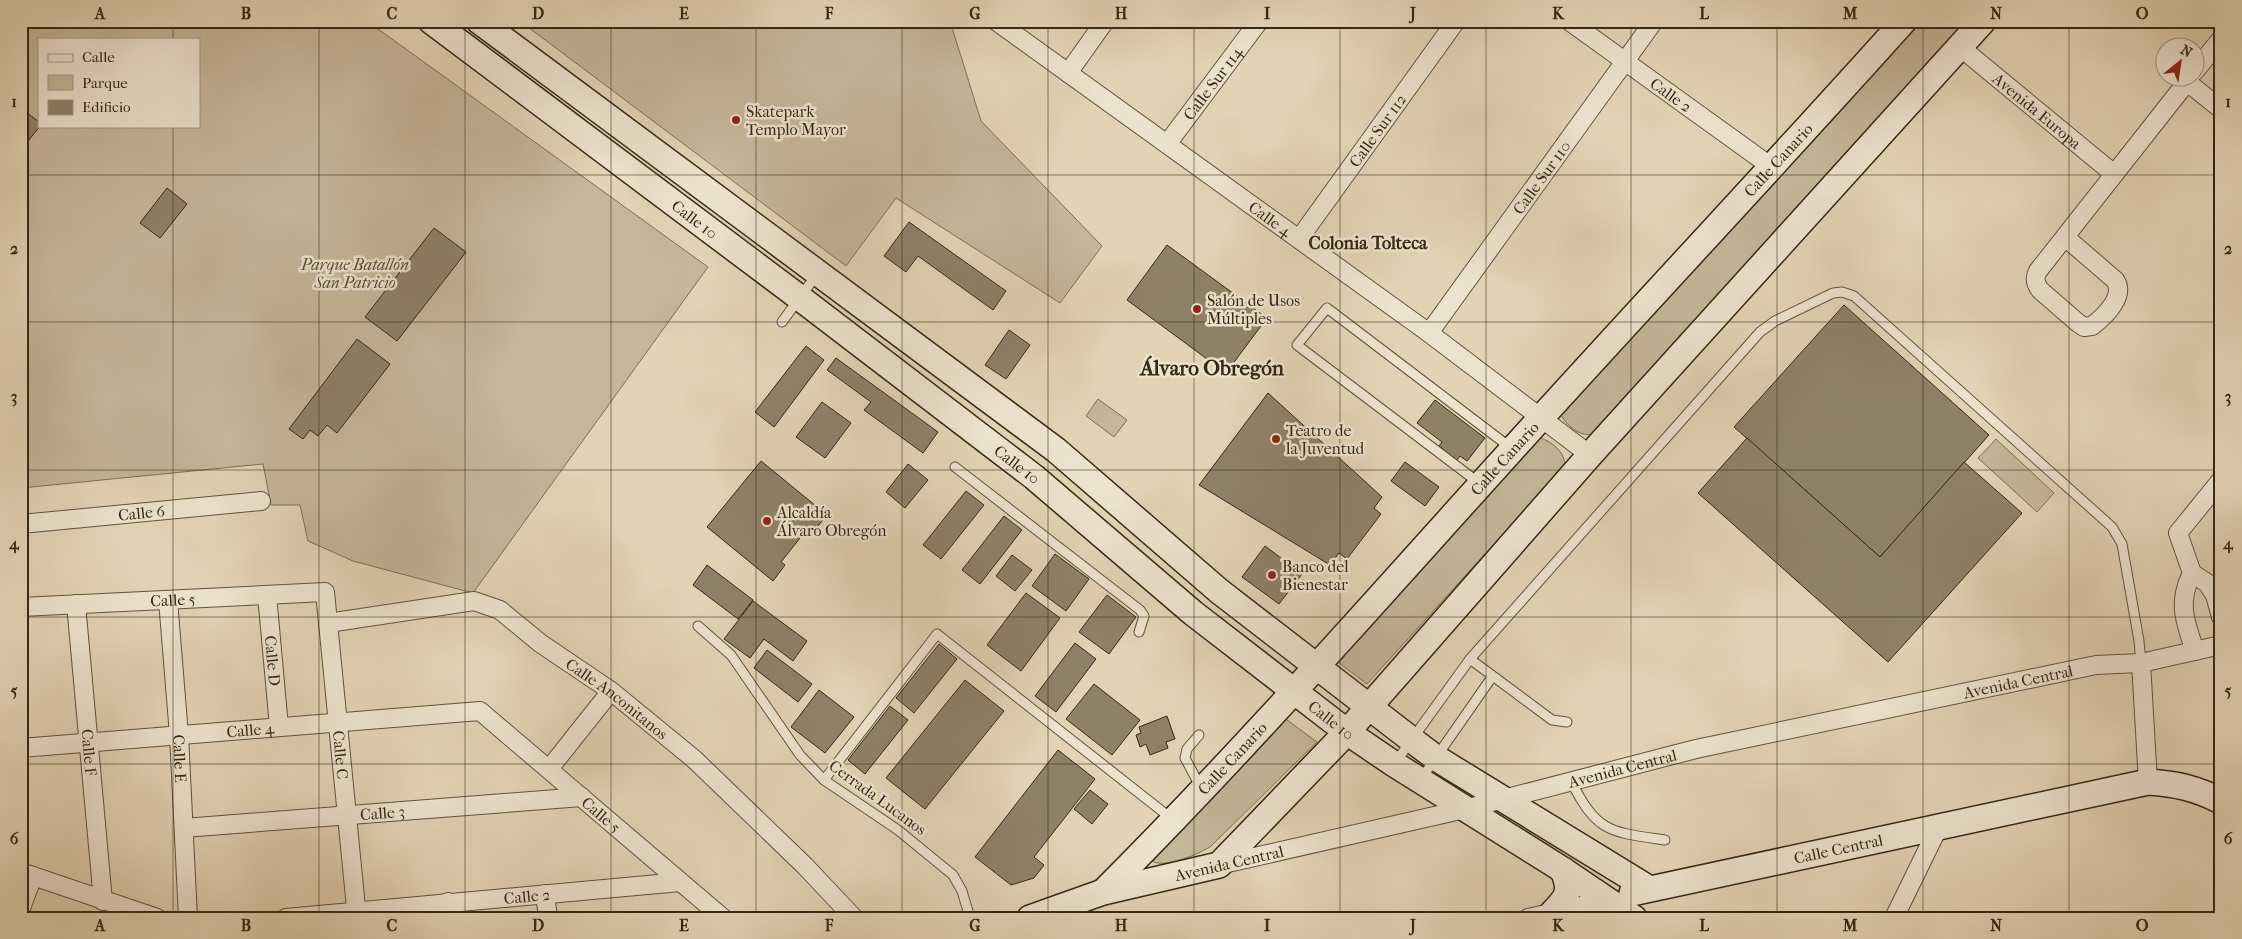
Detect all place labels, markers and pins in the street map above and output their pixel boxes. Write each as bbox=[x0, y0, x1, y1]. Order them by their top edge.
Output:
place label: Skatepark Templo Mayor bbox=[746, 102, 846, 139]
marker: Skatepark Templo Mayor bbox=[730, 114, 742, 126]
place label: Salón de Usos Múltiples bbox=[1207, 291, 1300, 328]
marker: Salón de Usos Múltiples bbox=[1191, 303, 1203, 315]
place label: Teatro de la Juventud bbox=[1285, 421, 1364, 458]
marker: Teatro de la Juventud bbox=[1270, 433, 1282, 445]
place label: Alcaldía Álvaro Obregón bbox=[776, 503, 887, 540]
marker: Alcaldía Álvaro Obregón bbox=[761, 515, 773, 527]
place label: Banco del Bienestar bbox=[1282, 557, 1349, 594]
marker: Banco del Bienestar bbox=[1266, 569, 1278, 581]

